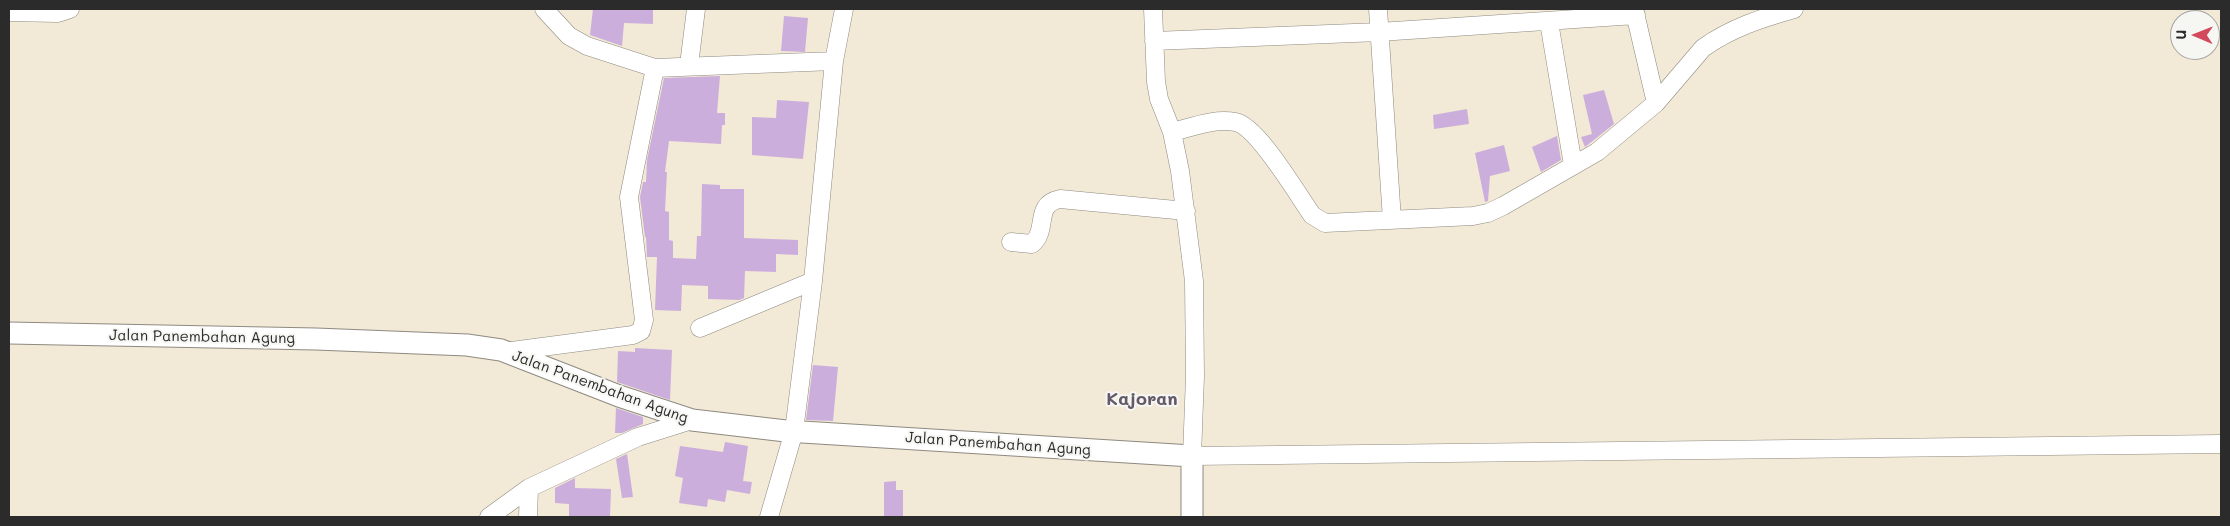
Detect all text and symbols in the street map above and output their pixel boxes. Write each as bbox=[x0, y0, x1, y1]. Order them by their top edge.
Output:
north arrow bbox=[2170, 10, 2220, 60]
text: U bbox=[2171, 30, 2190, 40]
street label: Jalan Panembahan Agung bbox=[109, 326, 295, 348]
street label: Jalan Panembahan Agung bbox=[510, 347, 690, 427]
district label: Kajoran bbox=[1106, 388, 1178, 410]
street label: Jalan Panembahan Agung bbox=[905, 429, 1091, 459]

